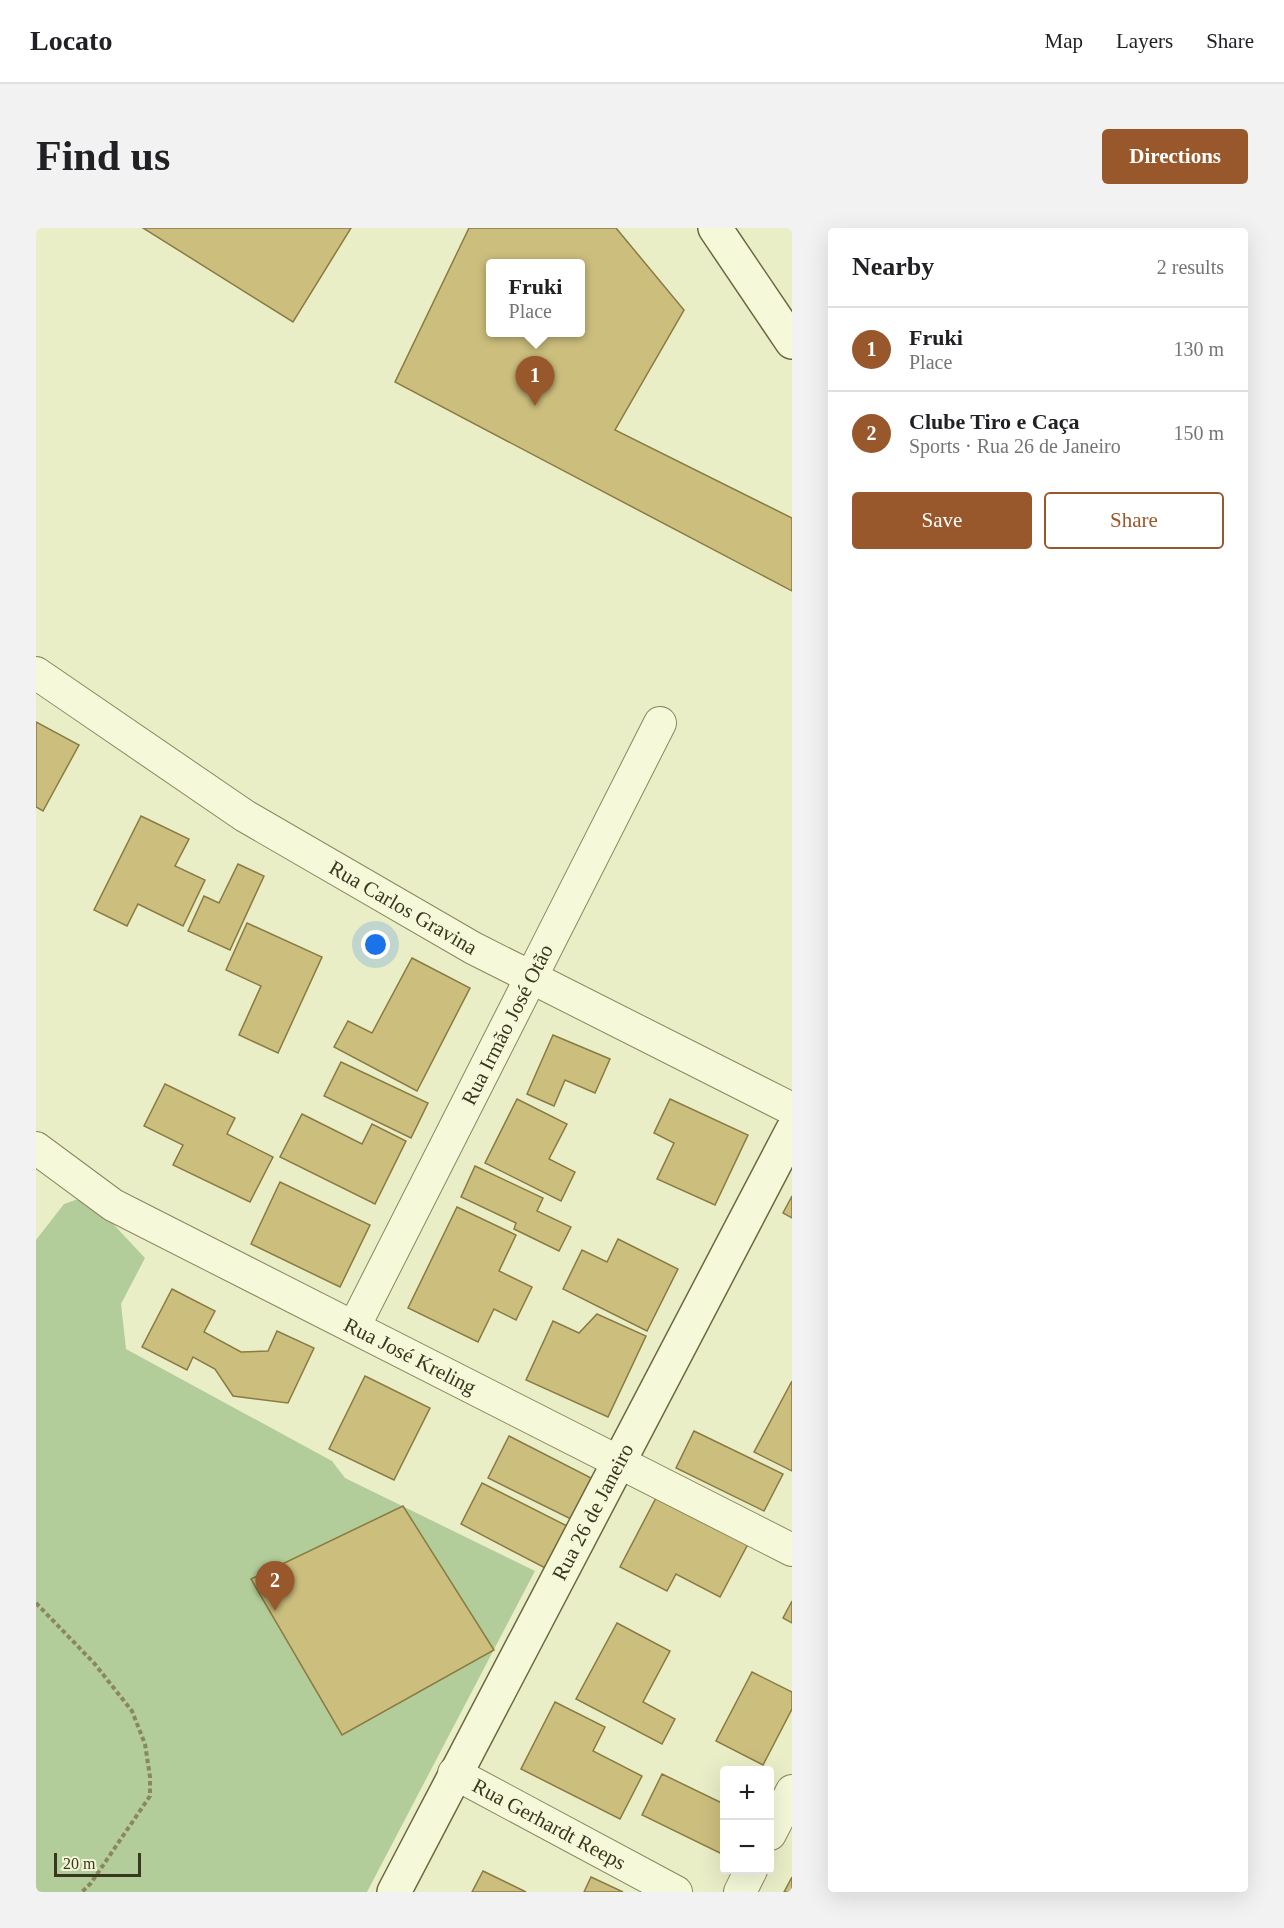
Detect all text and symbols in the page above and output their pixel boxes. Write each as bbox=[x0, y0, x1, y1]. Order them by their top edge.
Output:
text: Locato bbox=[30, 25, 112, 56]
text: Map bbox=[1045, 29, 1083, 53]
text: Layers bbox=[1116, 29, 1173, 53]
text: Share bbox=[1206, 29, 1254, 53]
button: Directions bbox=[1102, 129, 1248, 184]
text: Find us bbox=[36, 133, 170, 179]
text: Nearby bbox=[852, 252, 934, 281]
text: 2 results bbox=[1157, 256, 1224, 278]
popup bbox=[486, 259, 585, 337]
text: Fruki bbox=[509, 274, 562, 299]
text: Place bbox=[509, 300, 552, 322]
text: Fruki bbox=[909, 325, 963, 350]
text: 1 bbox=[867, 338, 877, 360]
text: 130 m bbox=[1173, 338, 1224, 360]
text: Place bbox=[909, 351, 952, 373]
pin: 1 bbox=[516, 356, 554, 406]
text: Clube Tiro e Caça bbox=[909, 409, 1080, 434]
text: 2 bbox=[867, 422, 877, 444]
text: 150 m bbox=[1173, 422, 1224, 444]
text: Sports · Rua 26 de Janeiro bbox=[909, 435, 1121, 457]
button: Save bbox=[852, 492, 1032, 549]
button: Share bbox=[1044, 492, 1224, 549]
street label: Rua Carlos Gravina bbox=[325, 855, 482, 960]
your location bbox=[361, 930, 390, 959]
street label: Rua Irmão José Otão bbox=[457, 940, 558, 1109]
street label: Rua José Kreling bbox=[340, 1312, 480, 1400]
street label: Rua 26 de Janeiro bbox=[547, 1439, 638, 1584]
pin: 2 bbox=[256, 1562, 294, 1611]
map controls bbox=[720, 1766, 774, 1874]
button: + bbox=[720, 1766, 774, 1820]
street label: Rua Gerhardt Reeps bbox=[468, 1773, 630, 1875]
button: − bbox=[720, 1820, 774, 1874]
scale bar bbox=[54, 1850, 141, 1878]
text: 20 m bbox=[63, 1855, 95, 1872]

